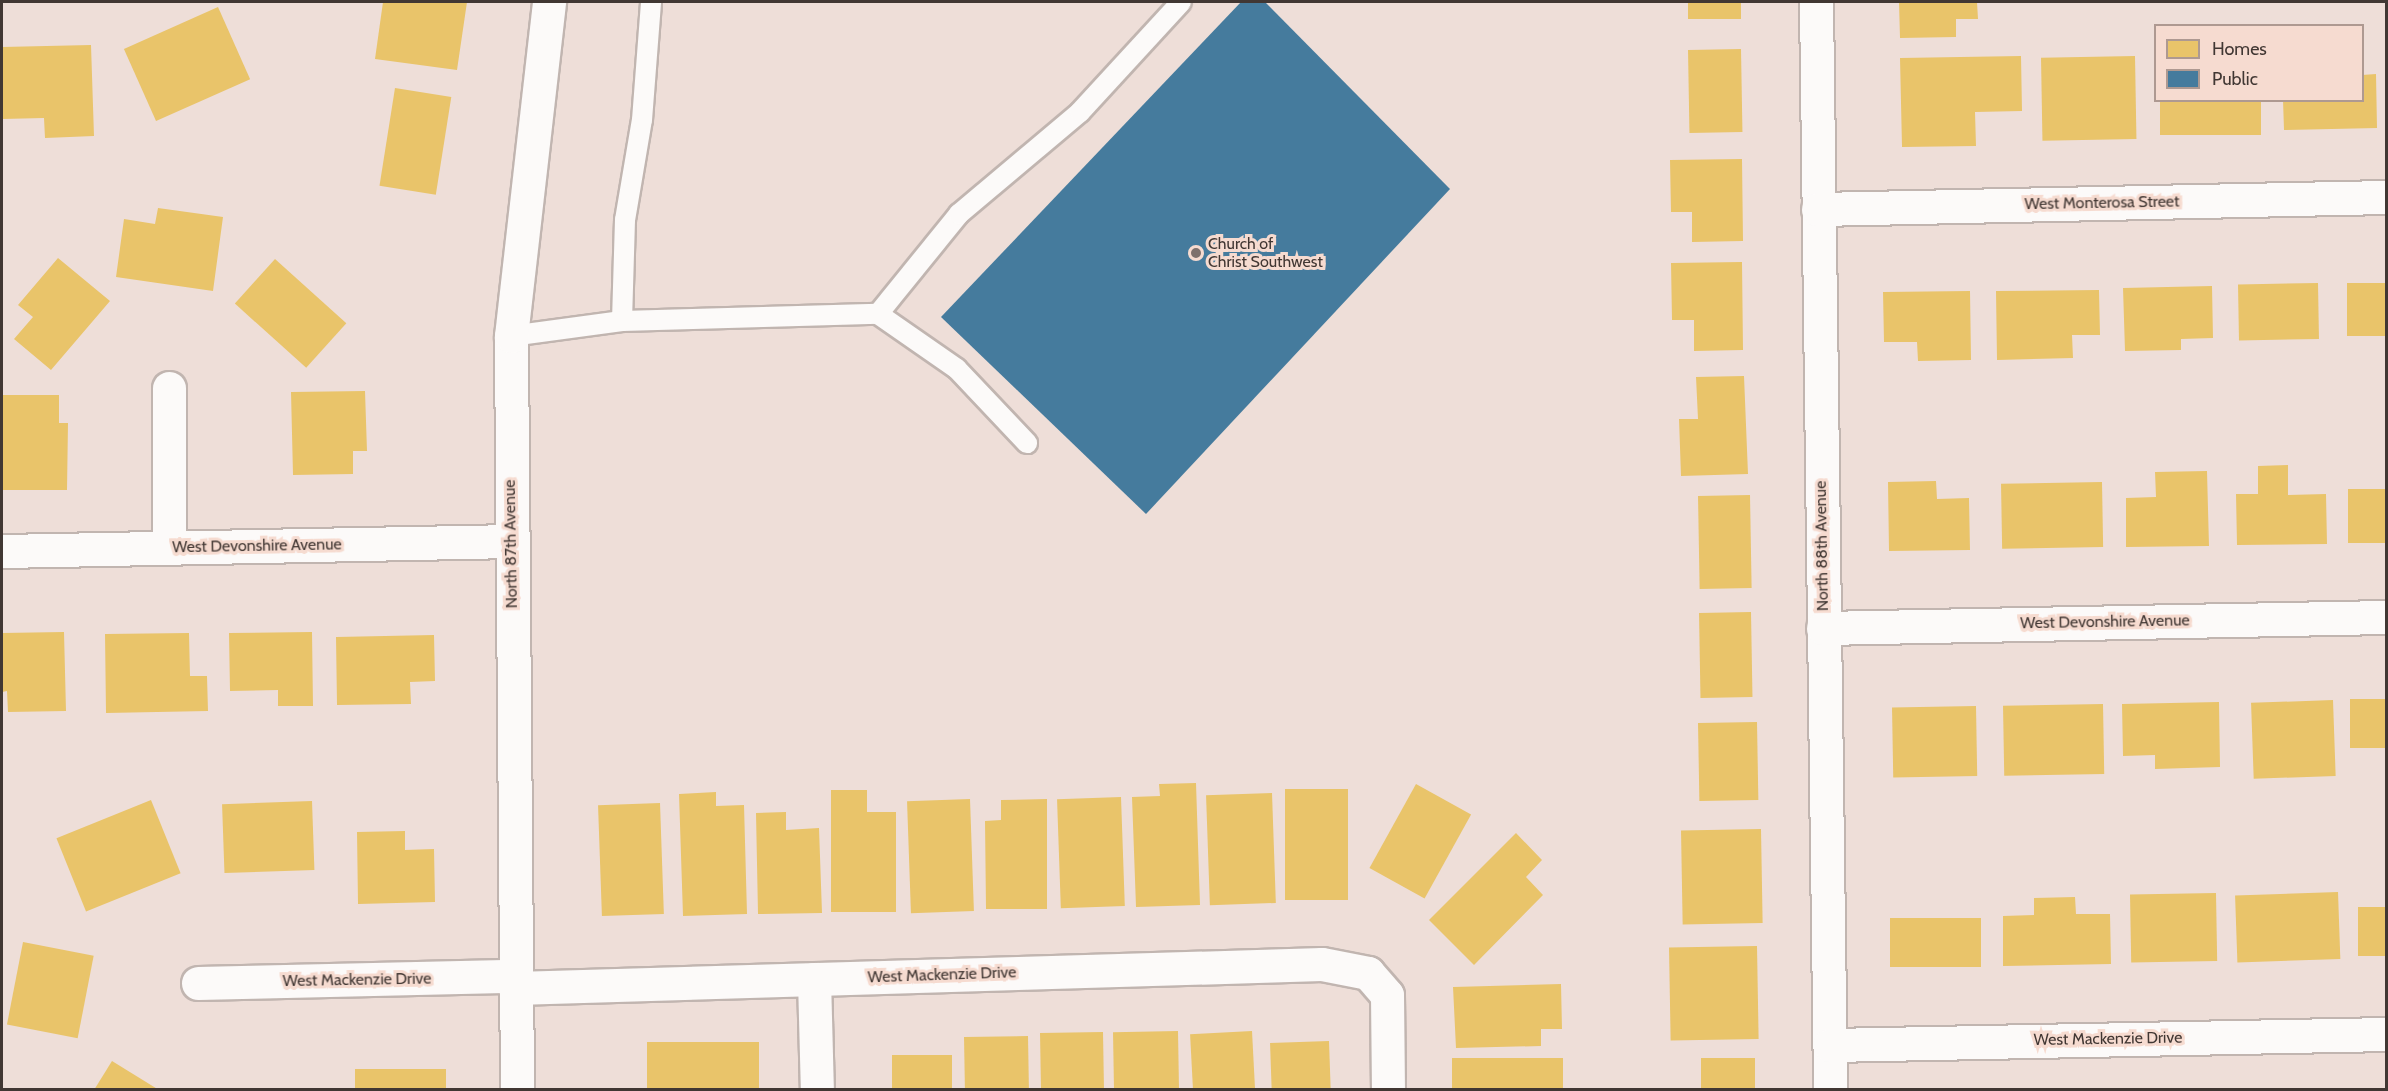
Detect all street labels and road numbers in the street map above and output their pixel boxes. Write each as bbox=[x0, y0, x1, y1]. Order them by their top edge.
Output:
street label: West Monterosa Street bbox=[2024, 192, 2180, 214]
street label: North 87th Avenue bbox=[500, 479, 522, 609]
street label: North 88th Avenue bbox=[1811, 481, 1833, 611]
street label: West Devonshire Avenue bbox=[172, 535, 342, 557]
street label: West Devonshire Avenue bbox=[2020, 611, 2190, 633]
street label: West Mackenzie Drive bbox=[867, 963, 1017, 987]
street label: West Mackenzie Drive bbox=[282, 969, 432, 991]
street label: West Mackenzie Drive bbox=[2033, 1028, 2183, 1050]

